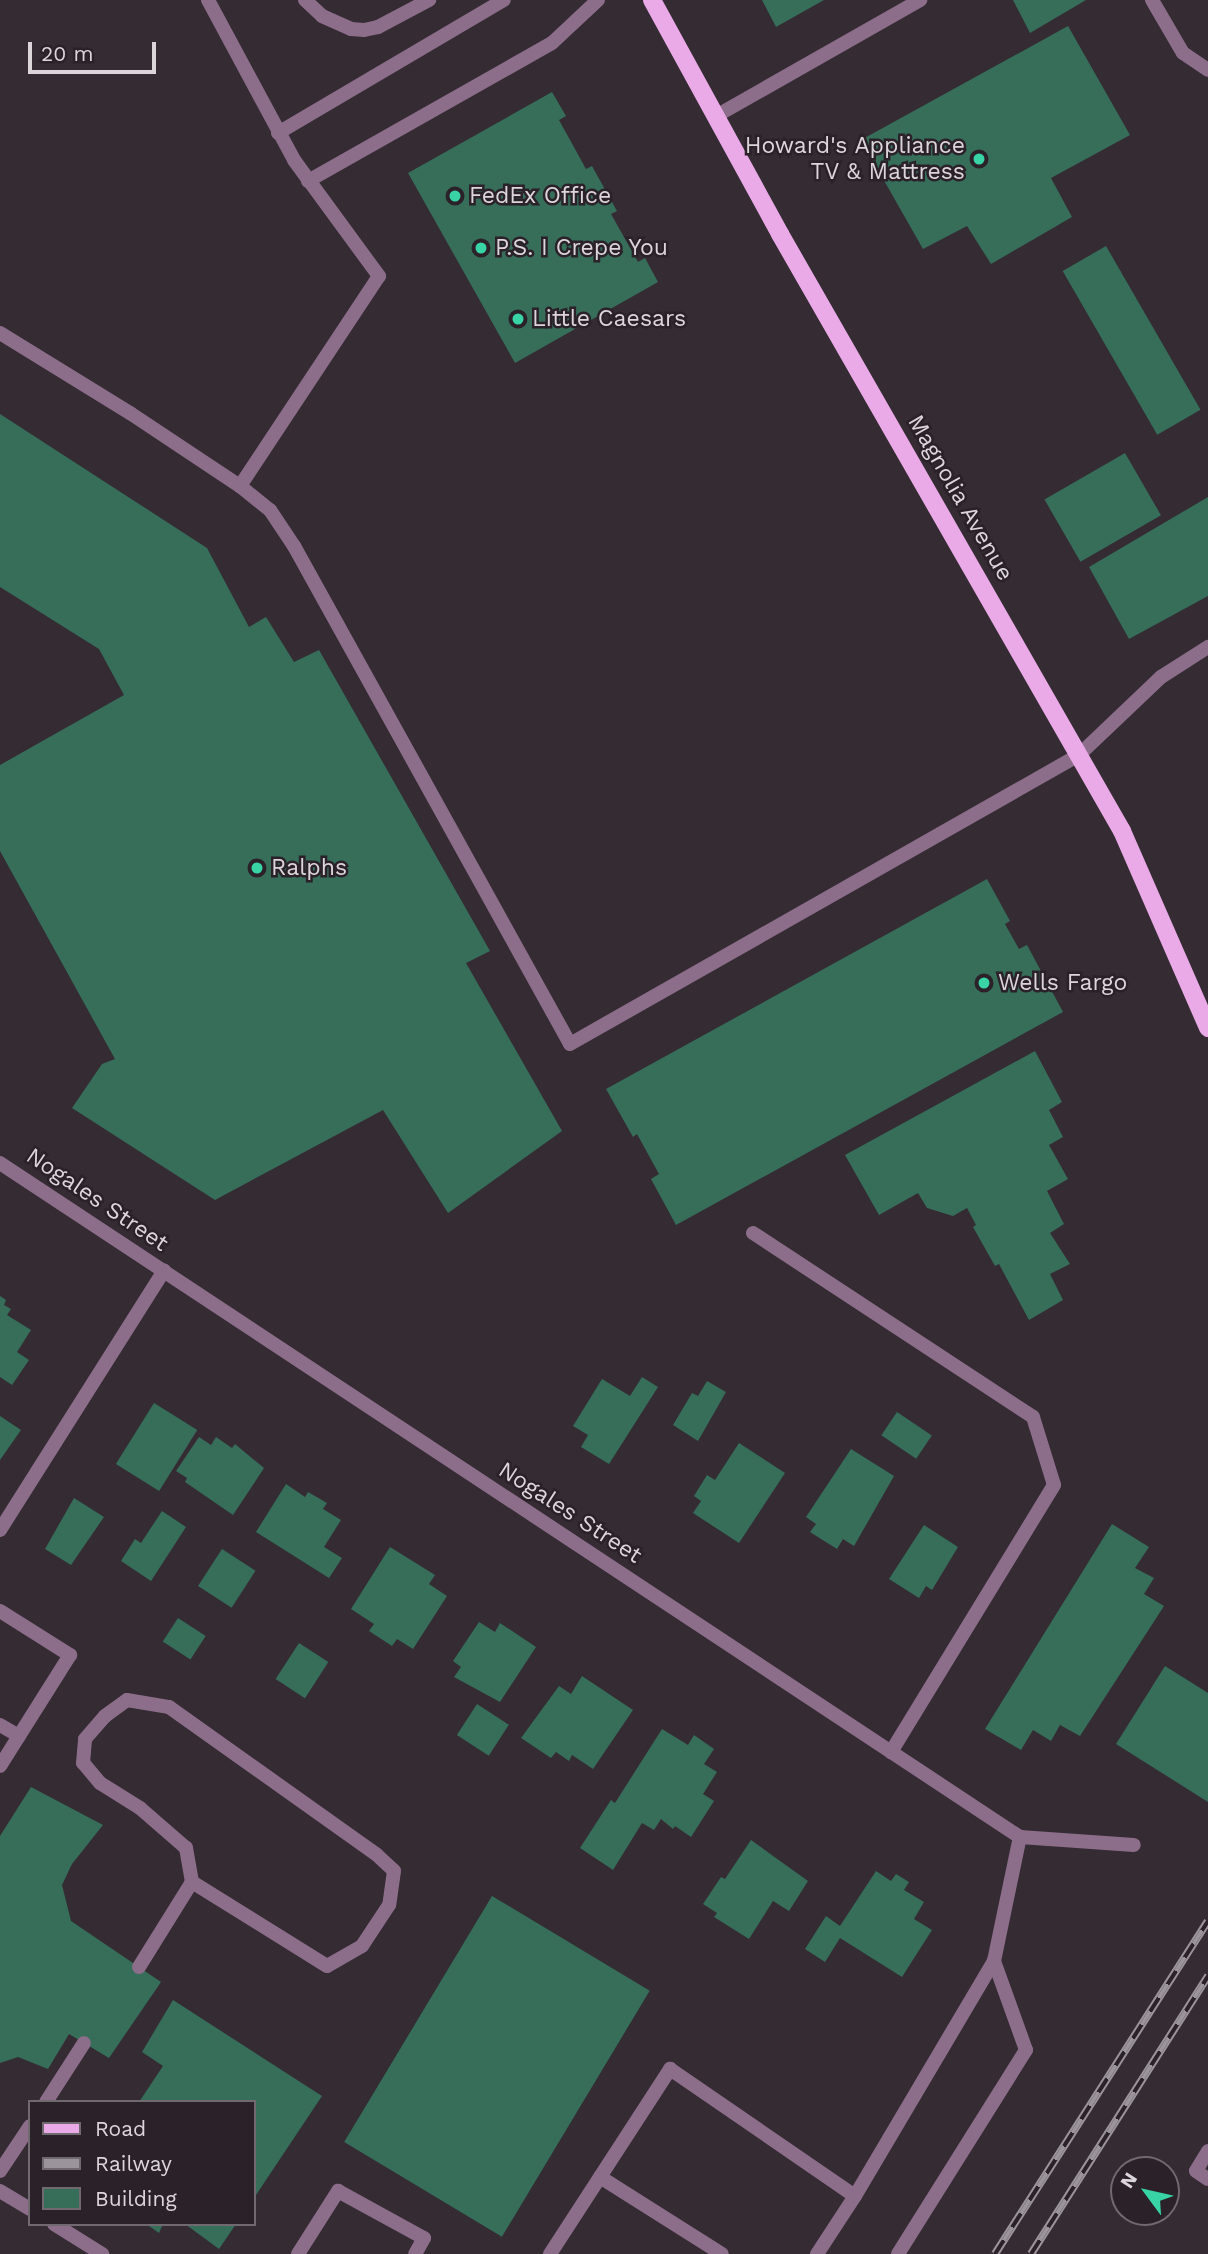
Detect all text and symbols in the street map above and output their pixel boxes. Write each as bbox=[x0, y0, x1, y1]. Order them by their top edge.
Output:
scale bar bbox=[32, 28, 159, 72]
text: 20 m bbox=[41, 41, 93, 66]
place label: Howard's Appliance TV & Mattress bbox=[744, 132, 965, 186]
marker: Howard's Appliance TV & Mattress bbox=[971, 151, 987, 167]
place label: FedEx Office bbox=[469, 182, 612, 210]
marker: FedEx Office bbox=[447, 188, 463, 204]
place label: P.S. I Crepe You bbox=[495, 234, 669, 262]
marker: P.S. I Crepe You bbox=[473, 240, 489, 256]
place label: Little Caesars bbox=[532, 305, 686, 333]
marker: Little Caesars bbox=[510, 311, 526, 327]
street label: Magnolia Avenue bbox=[901, 410, 1019, 586]
place label: Ralphs bbox=[271, 854, 347, 882]
marker: Ralphs bbox=[249, 860, 265, 876]
place label: Wells Fargo bbox=[998, 969, 1127, 997]
marker: Wells Fargo bbox=[976, 975, 992, 991]
street label: Nogales Street bbox=[21, 1142, 173, 1258]
street label: Nogales Street bbox=[493, 1456, 647, 1570]
legend bbox=[28, 2100, 256, 2226]
text: Road bbox=[95, 2116, 146, 2141]
text: Railway bbox=[95, 2151, 172, 2176]
north arrow bbox=[1110, 2156, 1180, 2226]
text: N bbox=[1115, 2168, 1142, 2193]
text: Building bbox=[95, 2186, 177, 2211]

